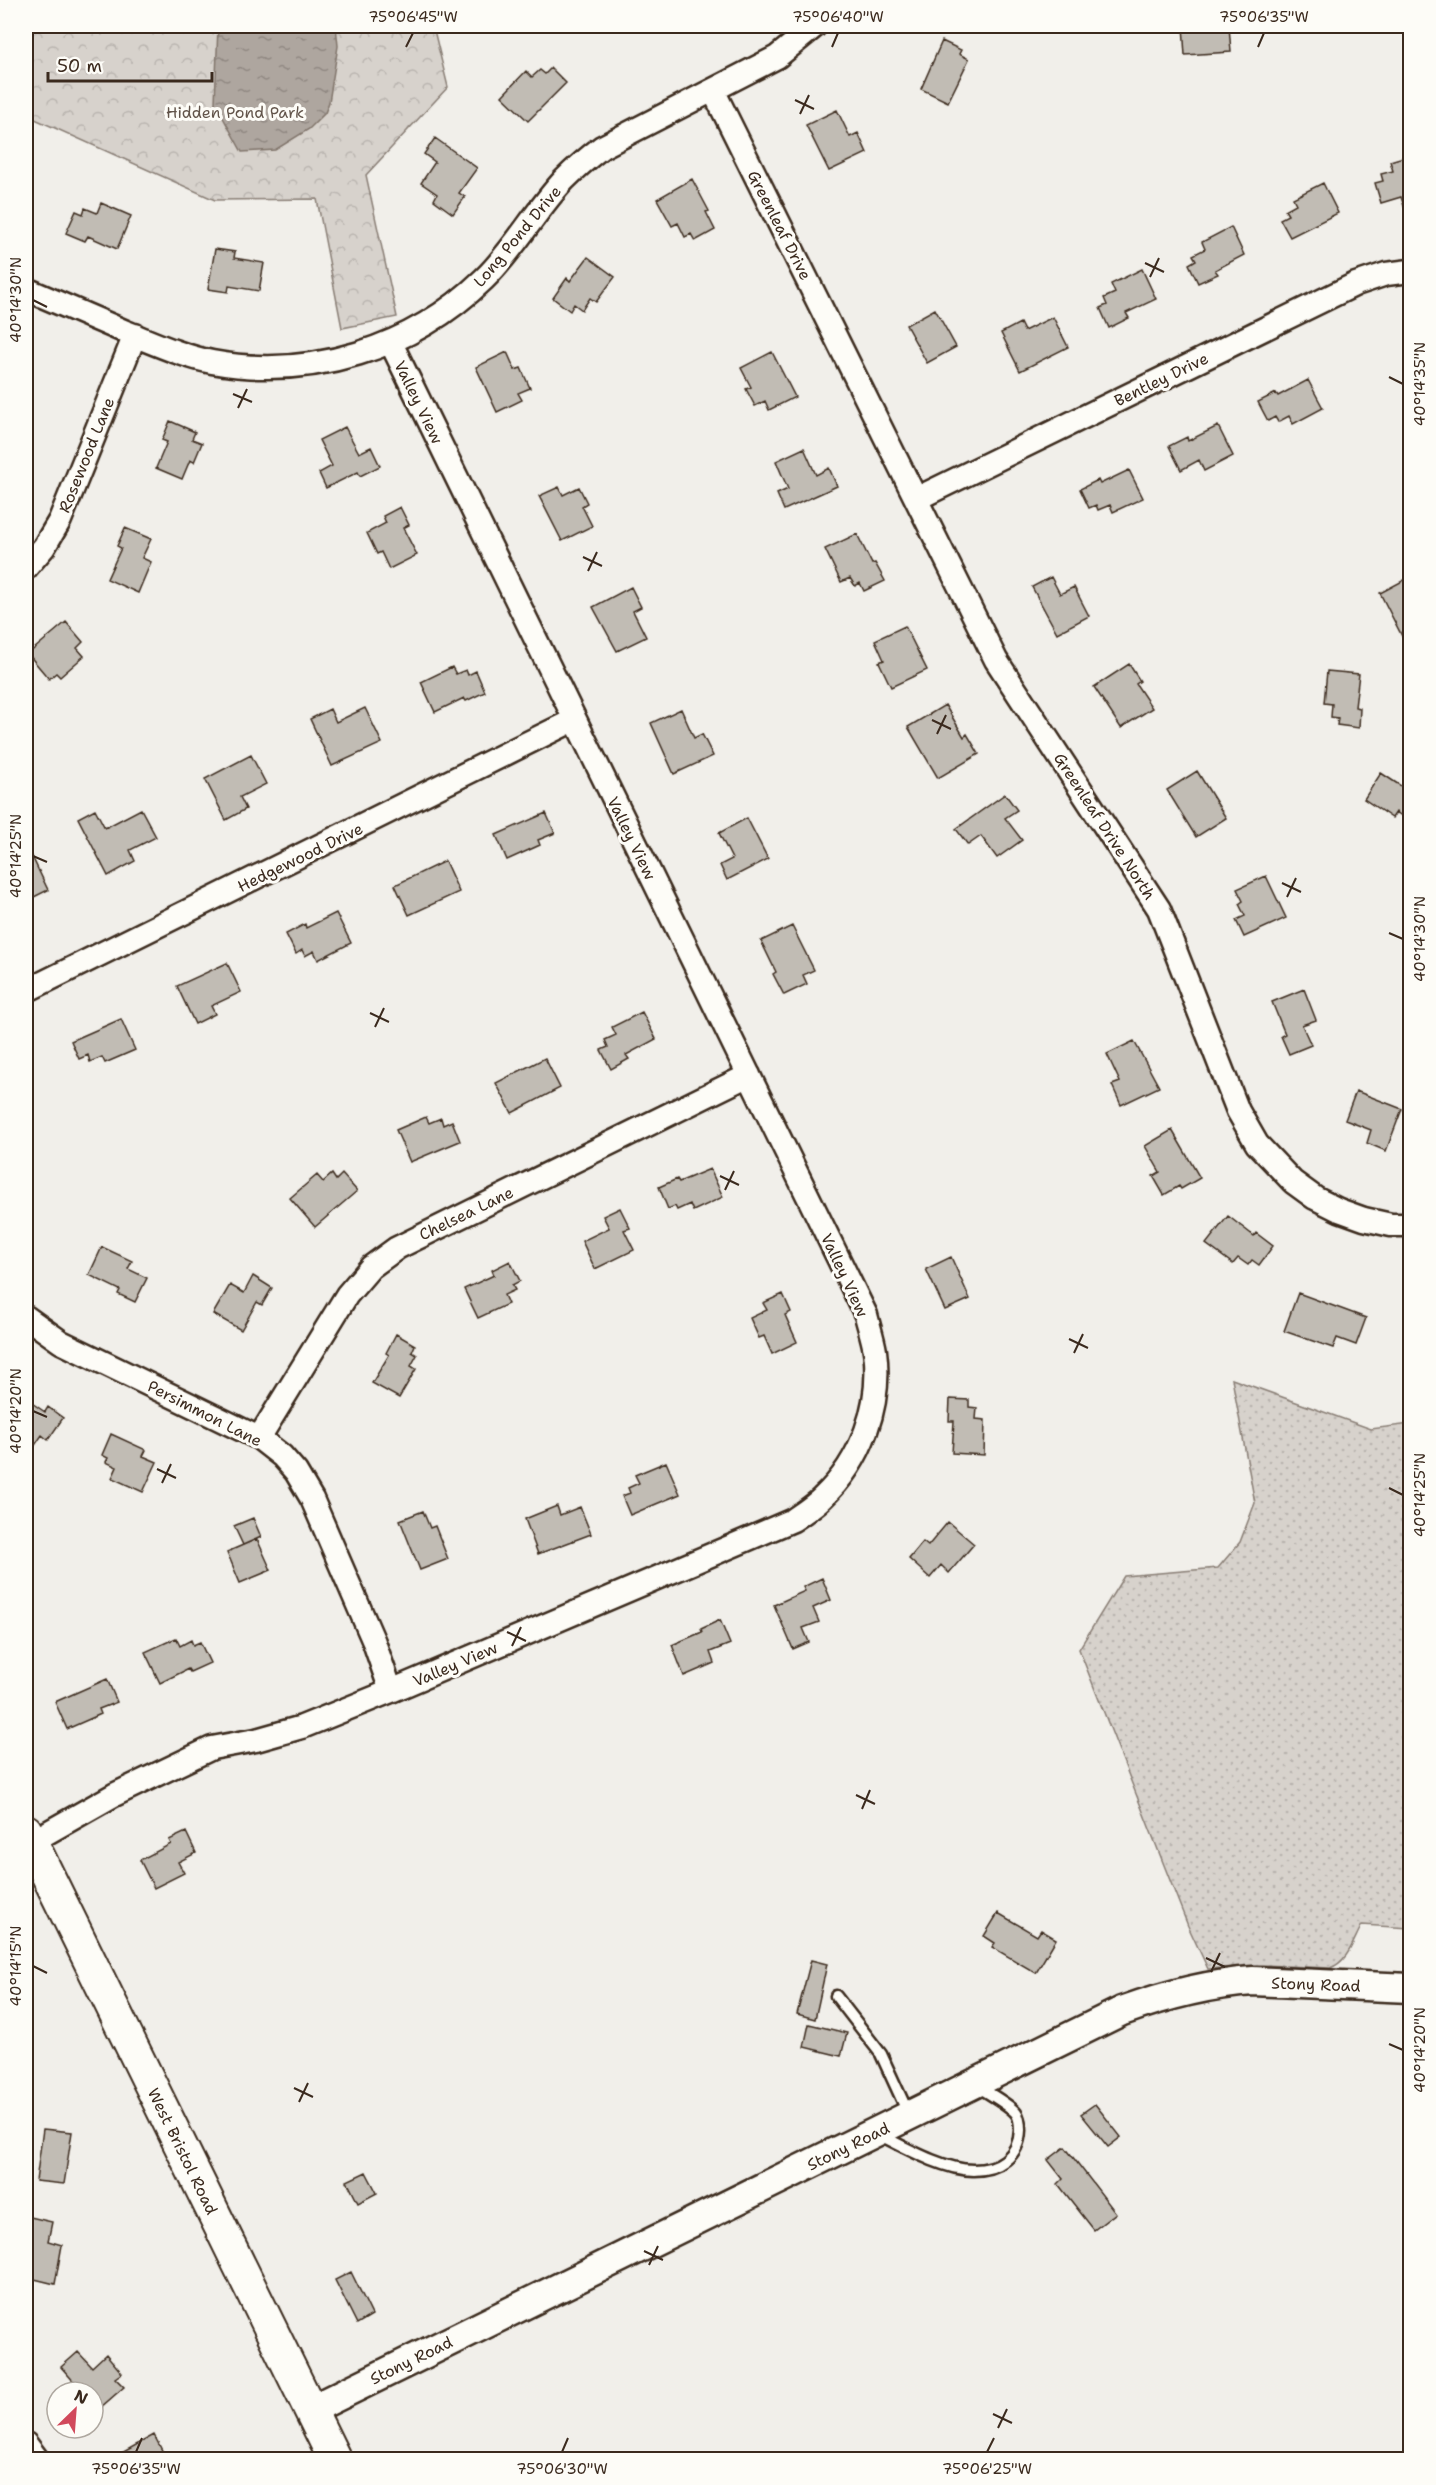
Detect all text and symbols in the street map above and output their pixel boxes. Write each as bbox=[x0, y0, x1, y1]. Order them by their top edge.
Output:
text: 75°06'45"W bbox=[368, 7, 458, 27]
text: 75°06'40"W bbox=[792, 7, 884, 27]
text: 75°06'35"W bbox=[1219, 7, 1309, 27]
scale bar bbox=[48, 45, 212, 83]
text: 50 m bbox=[57, 54, 102, 78]
park label: Hidden Pond Park bbox=[166, 102, 304, 123]
street label: Greenleaf Drive bbox=[743, 167, 816, 284]
street label: Long Pond Drive bbox=[469, 181, 566, 291]
text: 40°14'30"N bbox=[6, 257, 26, 343]
text: 40°14'35"N bbox=[1410, 342, 1430, 426]
street label: Bentley Drive bbox=[1111, 348, 1212, 411]
street label: Valley View bbox=[389, 357, 448, 447]
street label: Rosewood Lane bbox=[54, 394, 119, 516]
street label: Greenleaf Drive North bbox=[1049, 749, 1160, 904]
street label: Valley View bbox=[602, 793, 661, 883]
text: 40°14'25"N bbox=[6, 814, 26, 898]
street label: Hedgewood Drive bbox=[234, 818, 366, 897]
text: 40°14'30"N bbox=[1410, 896, 1430, 982]
street label: Chelsea Lane bbox=[416, 1182, 517, 1245]
street label: Valley View bbox=[816, 1230, 873, 1321]
text: 40°14'20"N bbox=[6, 1368, 26, 1454]
street label: Persimmon Lane bbox=[144, 1376, 266, 1451]
text: 40°14'25"N bbox=[1410, 1453, 1430, 1537]
street label: Valley View bbox=[410, 1637, 501, 1692]
text: 40°14'15"N bbox=[6, 1926, 26, 2006]
street label: Stony Road bbox=[1271, 1972, 1361, 1997]
text: 40°14'20"N bbox=[1410, 2007, 1430, 2093]
street label: West Bristol Road bbox=[143, 2084, 222, 2218]
street label: Stony Road bbox=[803, 2117, 893, 2175]
street label: Stony Road bbox=[366, 2331, 456, 2389]
north arrow bbox=[45, 2380, 105, 2440]
text: N bbox=[71, 2385, 91, 2409]
text: 75°06'35"W bbox=[91, 2459, 181, 2479]
text: 75°06'30"W bbox=[516, 2459, 608, 2479]
text: 75°06'25"W bbox=[942, 2459, 1032, 2479]

